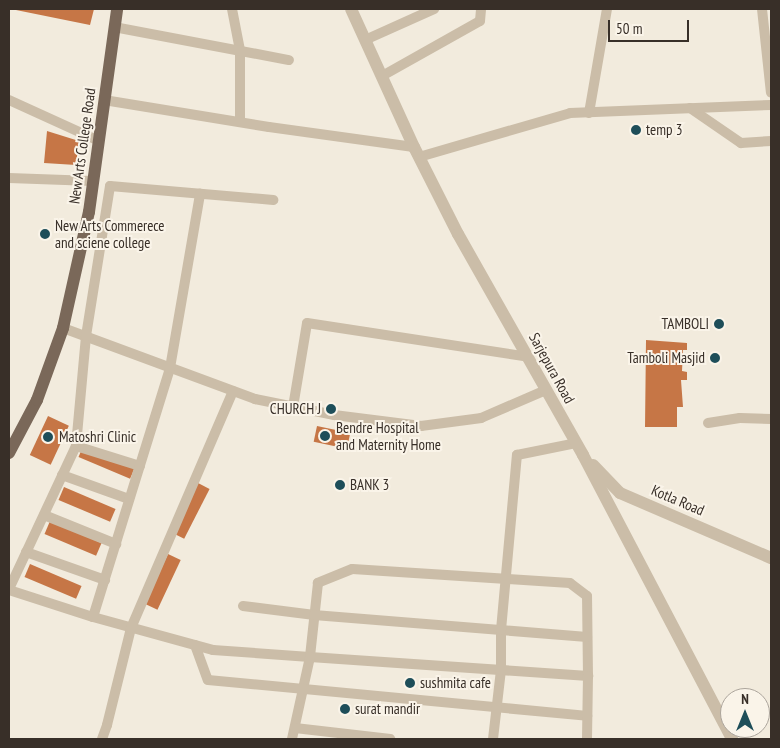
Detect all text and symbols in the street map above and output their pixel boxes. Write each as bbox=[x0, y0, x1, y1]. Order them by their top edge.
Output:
scale bar bbox=[610, 10, 691, 42]
text: 50 m bbox=[616, 19, 642, 38]
street label: New Arts College Road bbox=[65, 87, 99, 205]
place label: temp 3 bbox=[646, 121, 682, 139]
marker: temp 3 bbox=[630, 124, 642, 136]
place label: New Arts Commerece and sciene college bbox=[55, 216, 165, 251]
marker: New Arts Commerece and sciene college bbox=[39, 228, 51, 240]
place label: TAMBOLI bbox=[661, 315, 709, 333]
marker: TAMBOLI bbox=[713, 318, 725, 330]
street label: Sarjepura Road bbox=[525, 330, 579, 406]
place label: Tamboli Masjid bbox=[627, 349, 705, 367]
marker: Tamboli Masjid bbox=[709, 352, 721, 364]
place label: CHURCH J bbox=[270, 400, 321, 418]
marker: CHURCH J bbox=[325, 403, 337, 415]
place label: Bendre Hospital and Maternity Home bbox=[336, 418, 441, 453]
place label: Matoshri Clinic bbox=[59, 428, 136, 446]
marker: Bendre Hospital and Maternity Home bbox=[318, 429, 332, 443]
marker: Matoshri Clinic bbox=[41, 430, 55, 444]
place label: BANK 3 bbox=[350, 476, 390, 494]
marker: BANK 3 bbox=[334, 479, 346, 491]
street label: Kotla Road bbox=[649, 481, 707, 519]
place label: sushmita cafe bbox=[420, 674, 491, 692]
marker: sushmita cafe bbox=[404, 677, 416, 689]
north arrow bbox=[720, 688, 770, 738]
text: N bbox=[741, 690, 749, 708]
place label: surat mandir bbox=[355, 700, 420, 718]
marker: surat mandir bbox=[339, 703, 351, 715]

